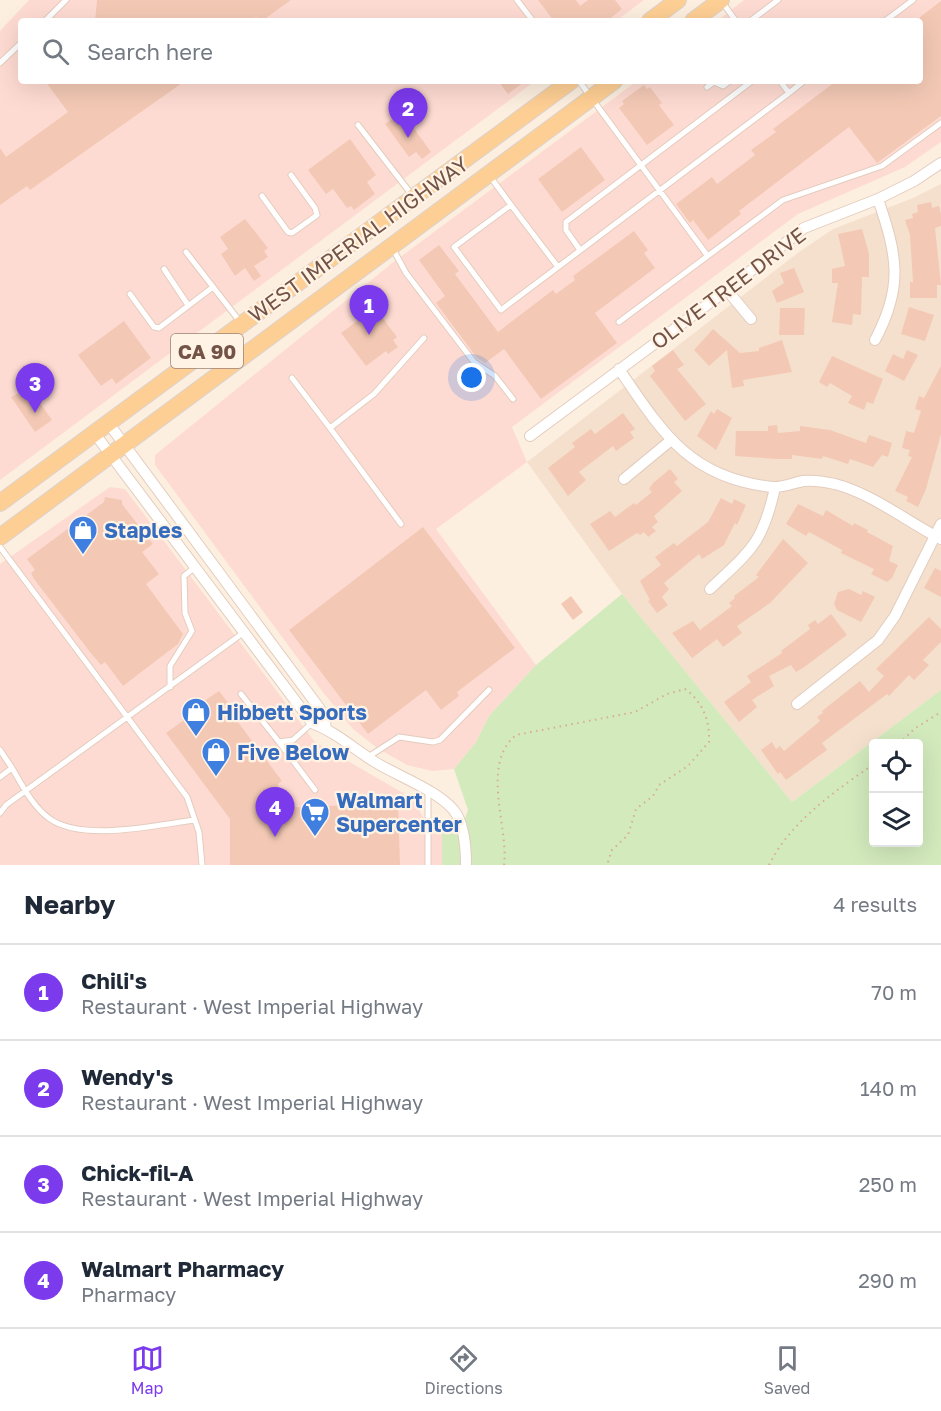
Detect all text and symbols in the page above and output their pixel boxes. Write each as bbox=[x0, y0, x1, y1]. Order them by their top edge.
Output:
search box bbox=[18, 18, 923, 84]
icon: search bbox=[39, 35, 72, 68]
text: Search here bbox=[87, 38, 213, 65]
pin: 2 bbox=[388, 88, 428, 138]
street label: WEST IMPERIAL HIGHWAY bbox=[243, 150, 473, 328]
street label: OLIVE TREE DRIVE bbox=[646, 221, 810, 355]
pin: 1 bbox=[350, 286, 388, 335]
road number: CA 90 bbox=[171, 334, 243, 368]
your location bbox=[457, 363, 486, 392]
pin: 3 bbox=[15, 364, 54, 413]
shop icon: Staples bbox=[67, 514, 99, 556]
place label: Staples bbox=[104, 517, 183, 543]
shop icon: Hibbett Sports bbox=[180, 696, 212, 738]
place label: Hibbett Sports bbox=[217, 699, 367, 725]
shop icon: Five Below bbox=[200, 736, 232, 778]
place label: Five Below bbox=[237, 739, 350, 765]
map controls bbox=[869, 739, 923, 847]
button: locate bbox=[869, 739, 923, 793]
place label: Walmart Supercenter bbox=[336, 787, 462, 837]
pin: 4 bbox=[256, 788, 294, 837]
button: layers bbox=[869, 793, 923, 847]
supermarket icon: Walmart Supercenter bbox=[299, 796, 331, 838]
text: Nearby bbox=[24, 889, 115, 920]
text: 4 results bbox=[833, 892, 917, 916]
text: Chili's bbox=[81, 967, 147, 994]
text: 1 bbox=[38, 980, 49, 1004]
text: 70 m bbox=[871, 980, 917, 1004]
text: Restaurant · West Imperial Highway bbox=[81, 994, 423, 1018]
text: Wendy's bbox=[81, 1063, 173, 1090]
text: 2 bbox=[37, 1076, 50, 1100]
text: 140 m bbox=[860, 1076, 917, 1100]
text: Restaurant · West Imperial Highway bbox=[81, 1090, 423, 1114]
text: Chick-fil-A bbox=[81, 1159, 194, 1186]
text: 3 bbox=[37, 1172, 50, 1196]
text: 250 m bbox=[859, 1172, 917, 1196]
text: Restaurant · West Imperial Highway bbox=[81, 1186, 423, 1210]
text: Walmart Pharmacy bbox=[81, 1255, 284, 1282]
text: 4 bbox=[37, 1268, 50, 1292]
text: 290 m bbox=[858, 1268, 917, 1292]
text: Pharmacy bbox=[81, 1282, 176, 1306]
tab: Map bbox=[131, 1342, 164, 1398]
tab: Directions bbox=[425, 1342, 503, 1398]
tab: Saved bbox=[764, 1342, 810, 1398]

